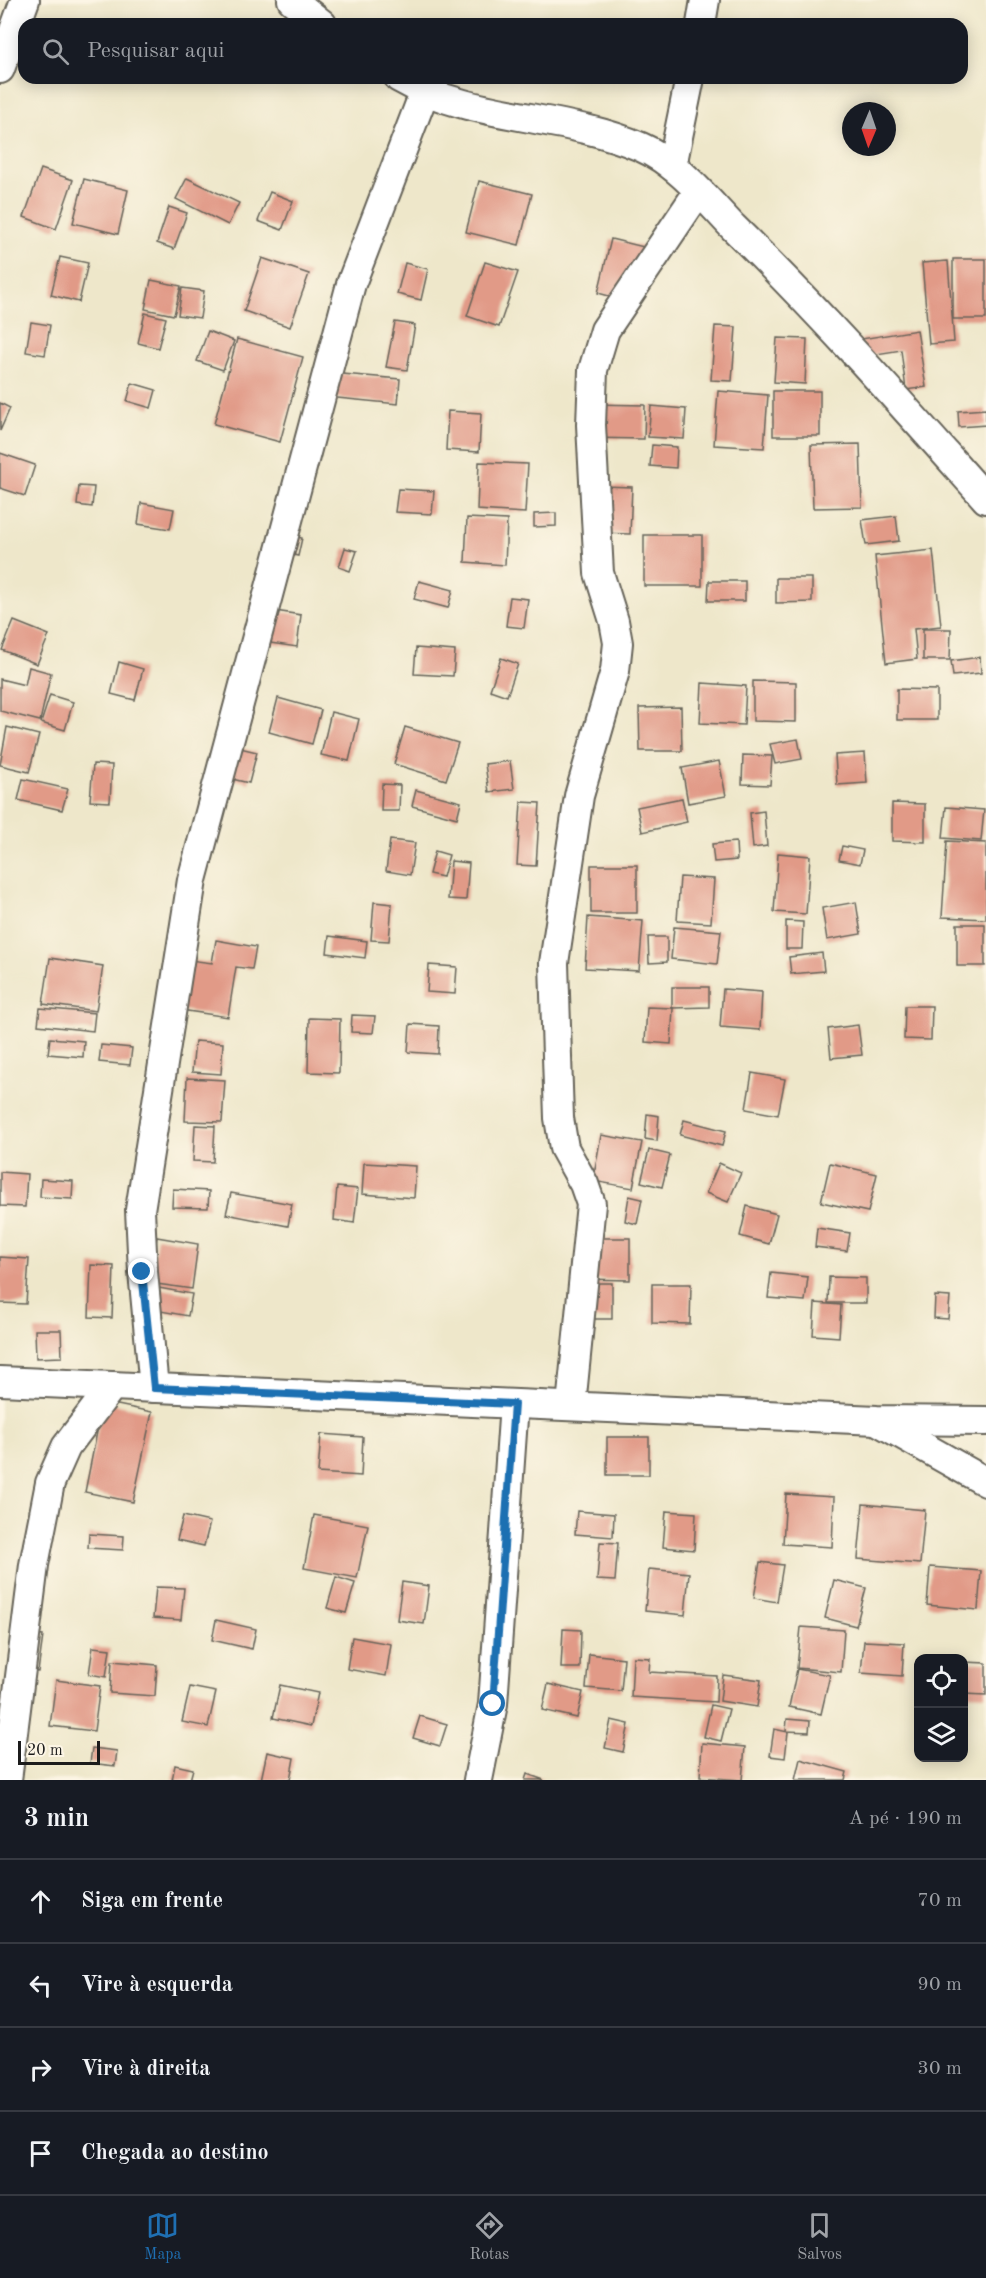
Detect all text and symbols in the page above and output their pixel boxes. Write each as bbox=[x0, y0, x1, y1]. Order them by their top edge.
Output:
search box bbox=[18, 18, 968, 84]
icon: search bbox=[39, 35, 72, 68]
text: Pesquisar aqui bbox=[87, 40, 224, 62]
north arrow bbox=[842, 102, 896, 156]
route end bbox=[128, 1258, 154, 1284]
map controls bbox=[914, 1654, 968, 1762]
button: locate bbox=[914, 1654, 968, 1708]
route start bbox=[479, 1690, 505, 1716]
button: layers bbox=[914, 1708, 968, 1762]
scale bar bbox=[18, 1738, 100, 1766]
text: 20 m bbox=[27, 1743, 63, 1759]
text: 3 min bbox=[24, 1806, 89, 1832]
text: A pé · 190 m bbox=[848, 1809, 962, 1829]
icon: ahead bbox=[24, 1885, 57, 1918]
text: Siga em frente bbox=[81, 1890, 223, 1912]
text: 70 m bbox=[917, 1891, 962, 1911]
icon: left bbox=[24, 1969, 57, 2002]
text: Vire à esquerda bbox=[81, 1974, 233, 1996]
text: 90 m bbox=[917, 1975, 962, 1995]
icon: right bbox=[24, 2053, 57, 2086]
text: Vire à direita bbox=[81, 2058, 211, 2080]
text: 30 m bbox=[917, 2059, 962, 2079]
icon: arrive bbox=[24, 2137, 57, 2170]
text: Chegada ao destino bbox=[81, 2142, 269, 2164]
tab: Mapa bbox=[144, 2209, 181, 2265]
tab: Rotas bbox=[469, 2209, 509, 2265]
tab: Salvos bbox=[797, 2209, 842, 2265]

